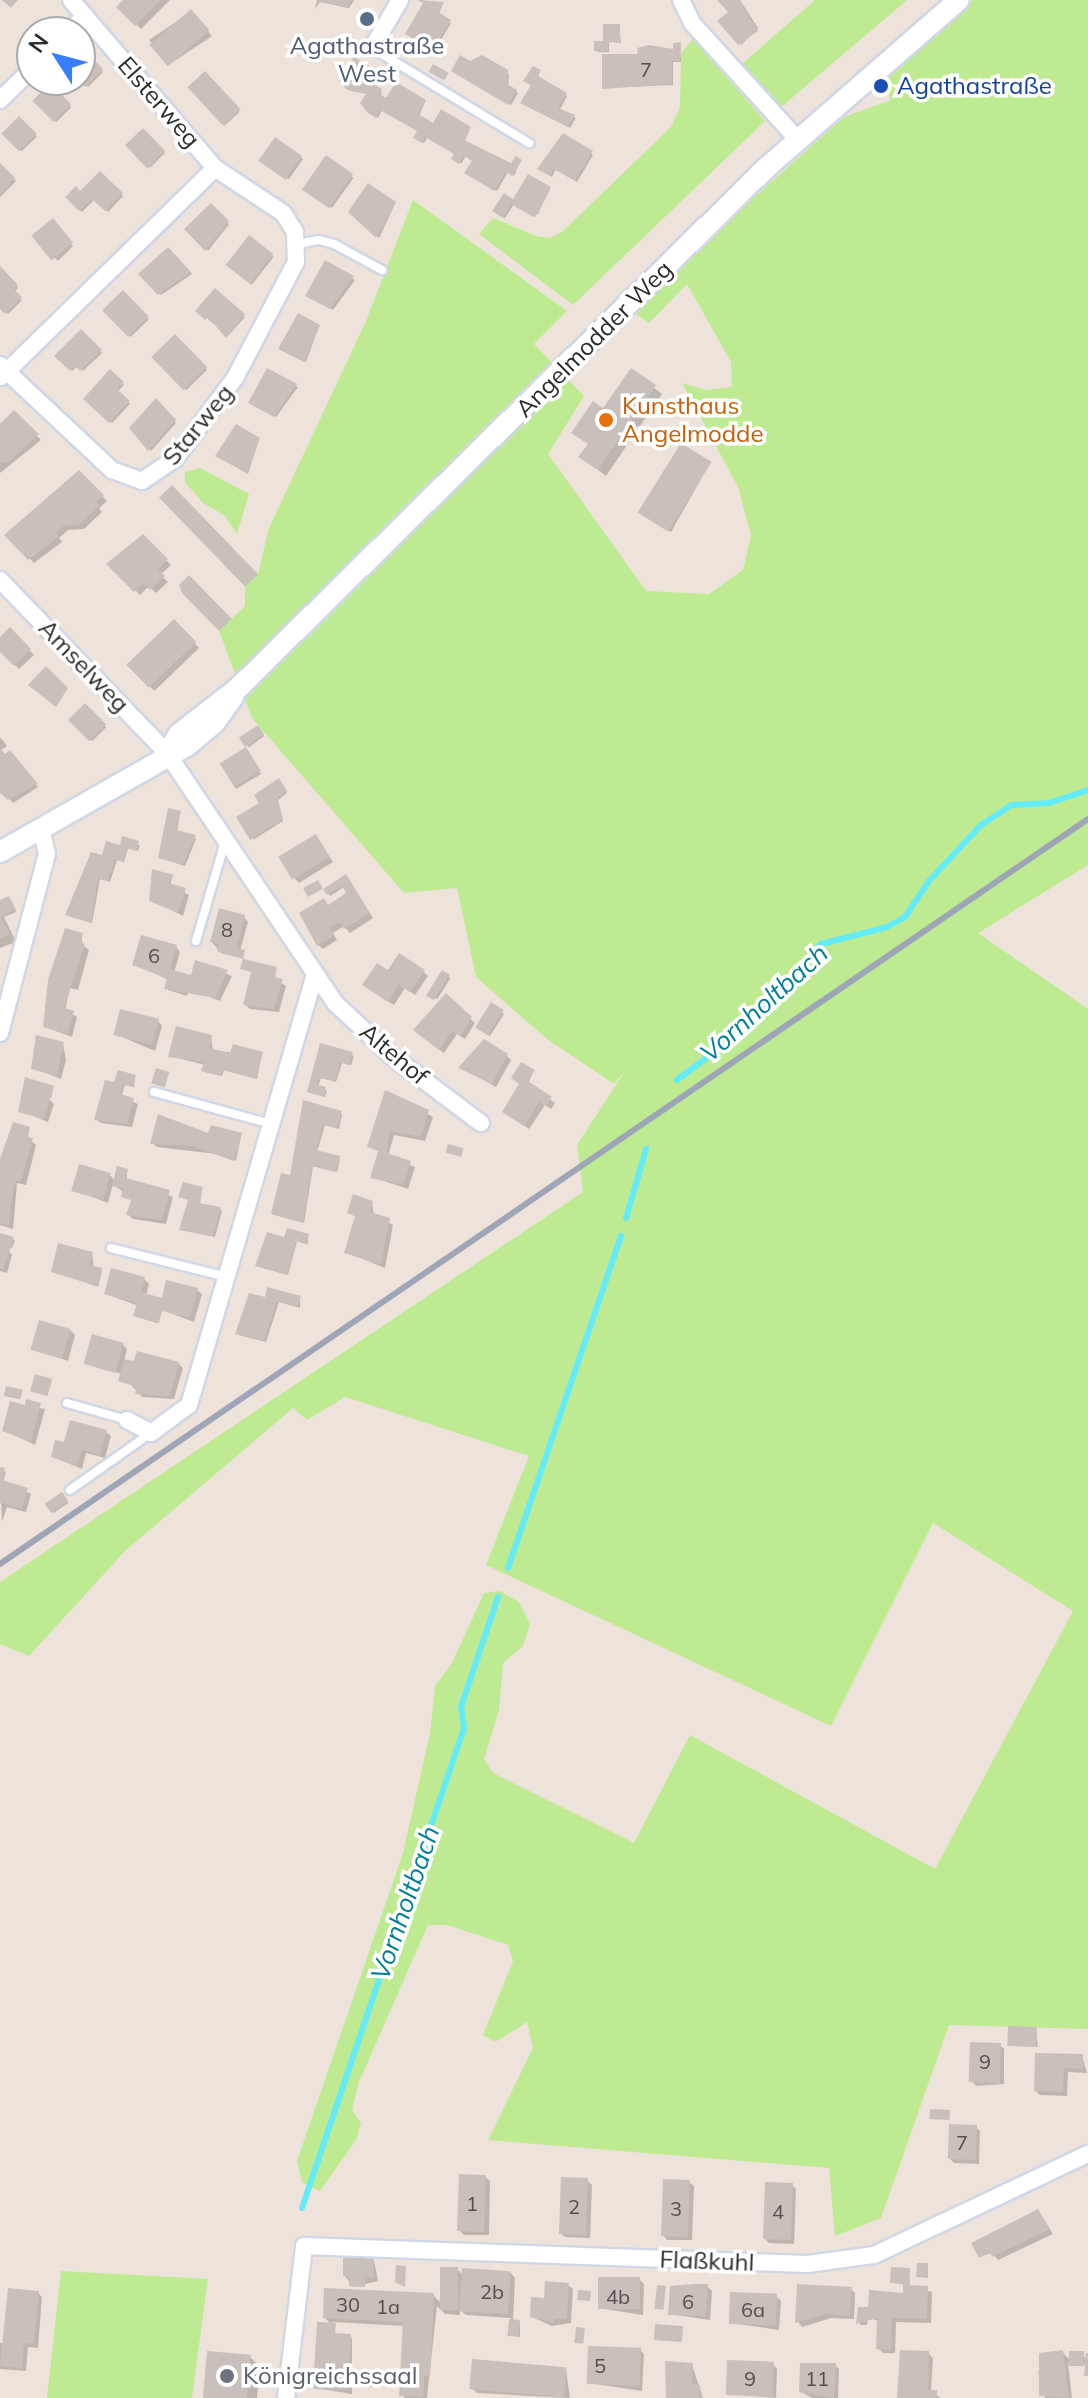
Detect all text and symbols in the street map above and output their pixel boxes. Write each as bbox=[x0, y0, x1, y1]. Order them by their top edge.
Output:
marker: Agathastraße West bbox=[358, 10, 376, 28]
north arrow bbox=[16, 16, 96, 96]
text: N bbox=[22, 28, 54, 58]
place label: Agathastraße West bbox=[290, 32, 444, 88]
street label: Elsterweg bbox=[112, 51, 206, 153]
house number: 7 bbox=[640, 57, 652, 81]
place label: Agathastraße bbox=[897, 72, 1052, 100]
marker: Agathastraße bbox=[872, 77, 890, 95]
street label: Angelmodder Weg bbox=[510, 255, 678, 423]
street label: Starweg bbox=[157, 379, 239, 471]
place label: Kunsthaus Angelmodde bbox=[622, 392, 764, 448]
marker: Kunsthaus Angelmodde bbox=[597, 411, 615, 429]
street label: Amselweg bbox=[33, 614, 135, 718]
house number: 8 bbox=[221, 917, 233, 941]
water label: Vornholtbach bbox=[694, 938, 834, 1068]
house number: 6 bbox=[148, 943, 160, 967]
street label: Altehof bbox=[354, 1017, 434, 1091]
water label: Vornholtbach bbox=[364, 1822, 446, 1984]
house number: 9 bbox=[979, 2049, 991, 2073]
house number: 7 bbox=[956, 2130, 968, 2154]
house number: 1 bbox=[466, 2191, 478, 2215]
house number: 2 bbox=[568, 2194, 580, 2218]
house number: 3 bbox=[670, 2196, 682, 2220]
house number: 4 bbox=[772, 2199, 784, 2223]
street label: Flaßkuhl bbox=[659, 2245, 755, 2277]
house number: 2b bbox=[480, 2279, 504, 2303]
house number: 4b bbox=[606, 2284, 630, 2308]
house number: 6 bbox=[682, 2289, 694, 2313]
house number: 30 bbox=[336, 2292, 360, 2316]
house number: 1a bbox=[376, 2294, 400, 2318]
house number: 6a bbox=[741, 2297, 765, 2321]
house number: 5 bbox=[594, 2353, 606, 2377]
place label: Königreichssaal bbox=[243, 2362, 417, 2390]
house number: 9 bbox=[744, 2366, 756, 2390]
house number: 11 bbox=[805, 2366, 829, 2390]
marker: Königreichssaal bbox=[218, 2367, 236, 2385]

